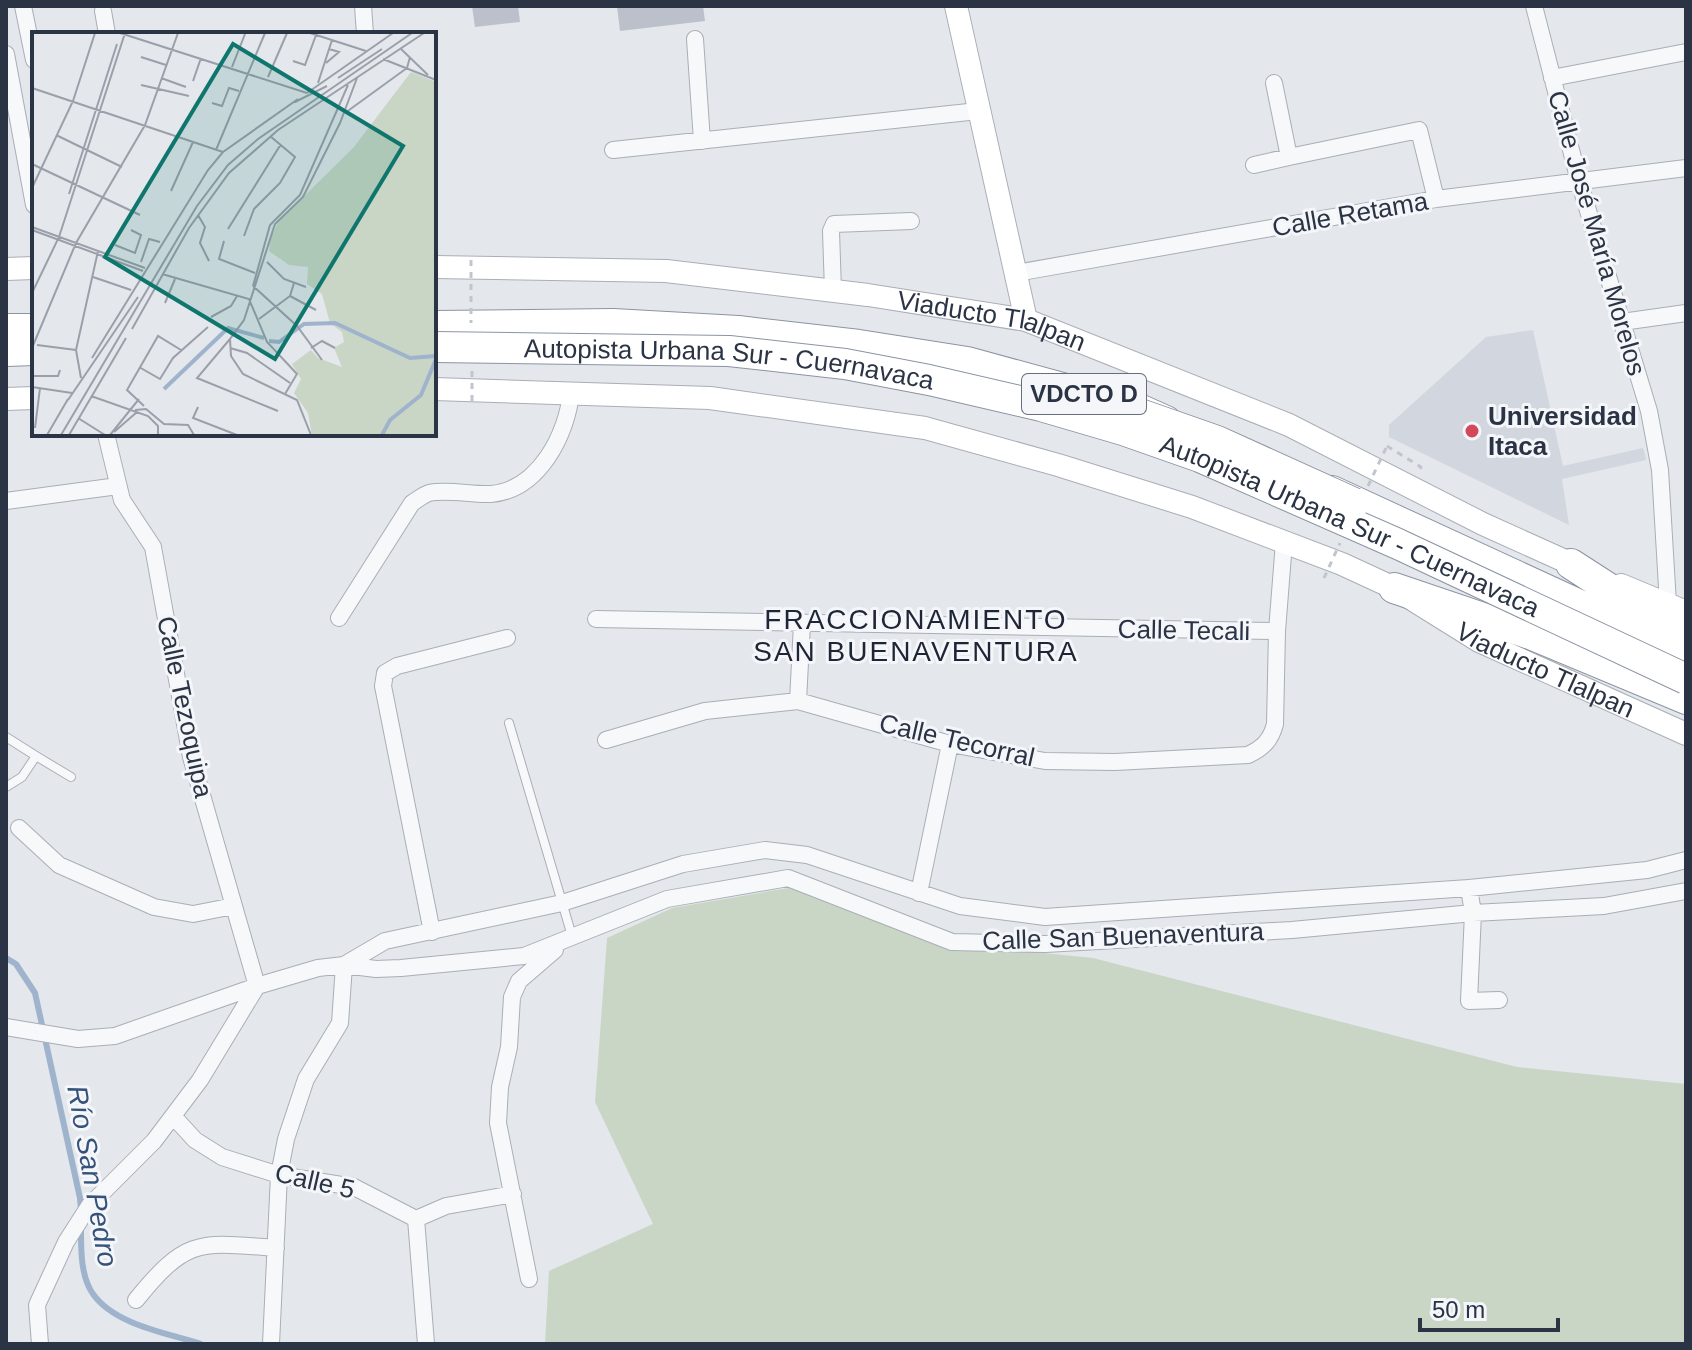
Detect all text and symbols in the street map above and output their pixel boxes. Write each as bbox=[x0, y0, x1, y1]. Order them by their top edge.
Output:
inset map bbox=[32, 32, 436, 436]
street label: Calle José María Morelos bbox=[1542, 87, 1652, 379]
street label: Calle Retama bbox=[1270, 185, 1431, 242]
street label: Viaducto Tlalpan bbox=[895, 285, 1090, 357]
street label: Autopista Urbana Sur - Cuernavaca bbox=[524, 333, 937, 396]
road number: VDCTO D bbox=[1022, 374, 1146, 414]
place label: Universidad Itaca bbox=[1488, 401, 1637, 461]
marker: Universidad Itaca bbox=[1463, 422, 1481, 440]
street label: Autopista Urbana Sur - Cuernavaca bbox=[1156, 429, 1545, 623]
district label: FRACCIONAMIENTO SAN BUENAVENTURA bbox=[753, 604, 1079, 667]
street label: Calle Tezoquipa bbox=[151, 614, 219, 801]
street label: Calle Tecali bbox=[1118, 614, 1250, 646]
street label: Viaducto Tlalpan bbox=[1451, 616, 1639, 724]
street label: Calle Tecorral bbox=[876, 708, 1038, 772]
street label: Calle San Buenaventura bbox=[982, 916, 1265, 956]
water label: Río San Pedro bbox=[61, 1083, 124, 1269]
street label: Calle 5 bbox=[272, 1157, 358, 1205]
scale bar bbox=[1420, 1282, 1558, 1332]
text: 50 m bbox=[1432, 1296, 1485, 1323]

